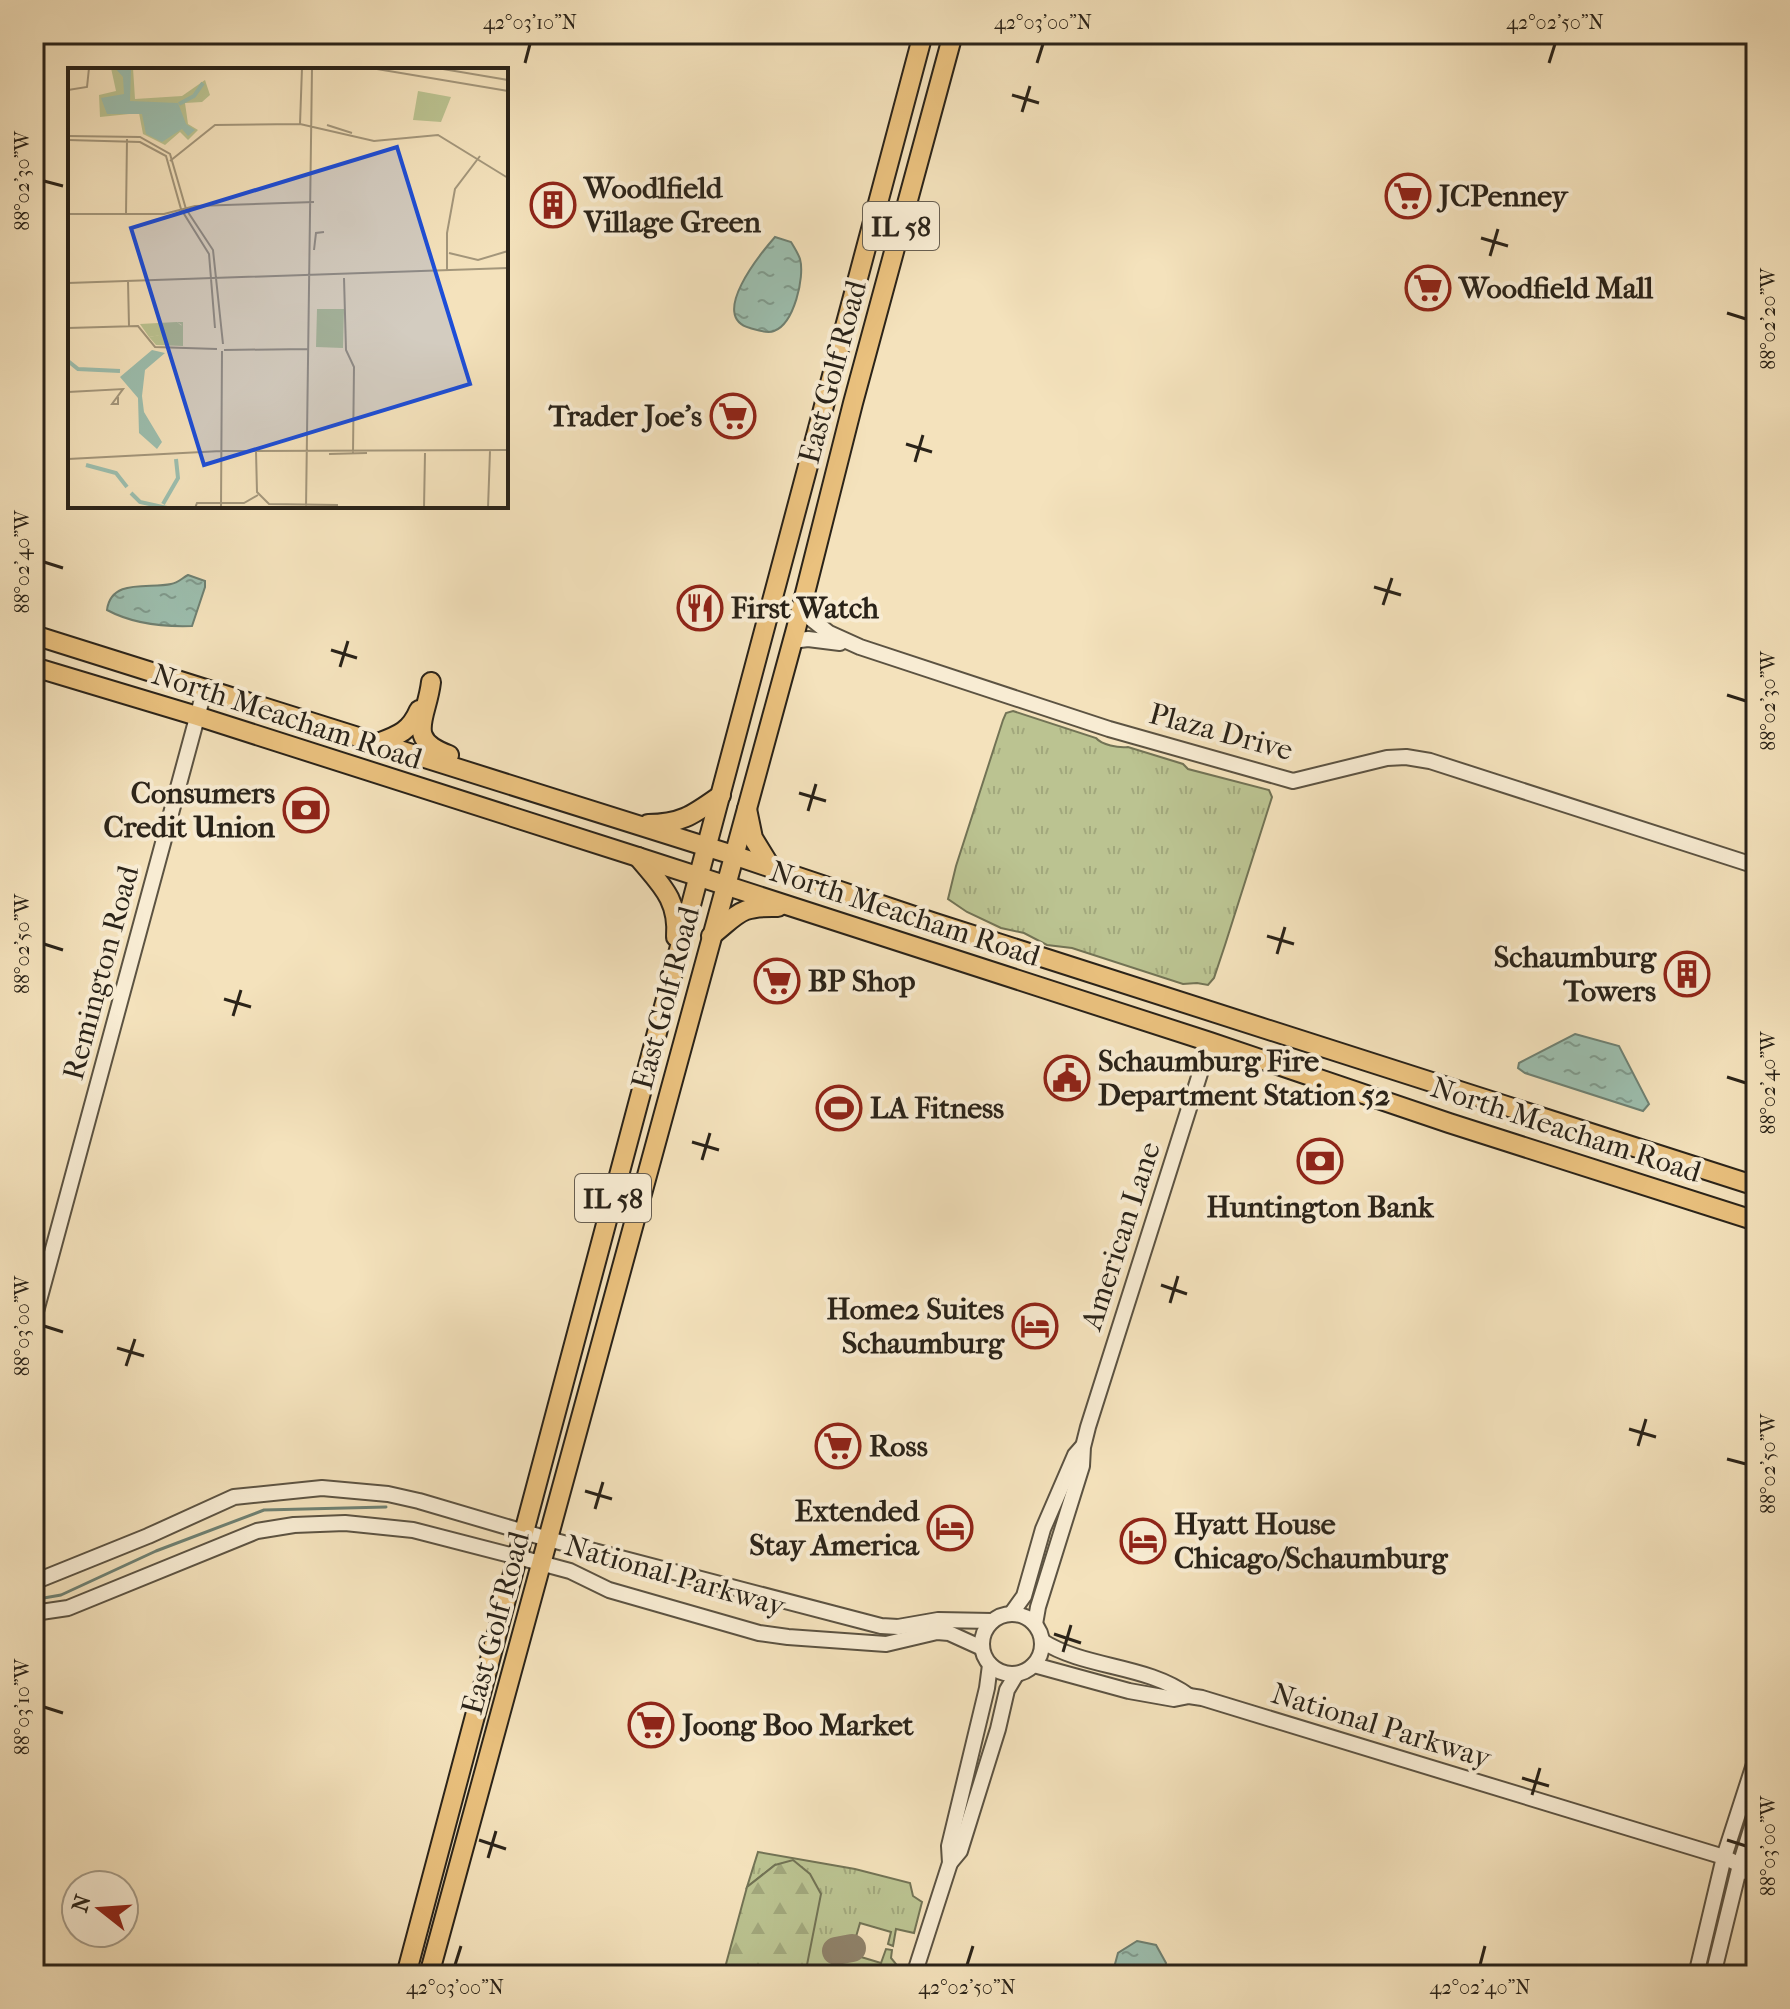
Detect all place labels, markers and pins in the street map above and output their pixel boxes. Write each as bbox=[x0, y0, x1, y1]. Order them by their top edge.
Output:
place label: Woodlfield Village Green bbox=[582, 171, 762, 240]
supermarket icon: JCPenney bbox=[1384, 172, 1432, 220]
place label: JCPenney bbox=[1436, 179, 1570, 214]
building icon: Woodlfield Village Green bbox=[529, 181, 577, 229]
supermarket icon: Woodfield Mall bbox=[1404, 264, 1452, 312]
place label: Woodfield Mall bbox=[1457, 271, 1654, 306]
supermarket icon: Trader Joe's bbox=[709, 392, 757, 440]
place label: Trader Joe's bbox=[548, 399, 702, 434]
restaurant icon: First Watch bbox=[676, 584, 724, 632]
place label: First Watch bbox=[731, 591, 880, 626]
place label: Consumers Credit Union bbox=[104, 776, 276, 845]
bank icon: Consumers Credit Union bbox=[282, 786, 330, 834]
place label: Schaumburg Towers bbox=[1494, 940, 1657, 1009]
building icon: Schaumburg Towers bbox=[1663, 950, 1711, 998]
supermarket icon: BP Shop bbox=[753, 957, 801, 1005]
place label: BP Shop bbox=[808, 964, 916, 999]
place label: Schaumburg Fire Department Station 52 bbox=[1098, 1044, 1390, 1113]
public building icon: Schaumburg Fire Department Station 52 bbox=[1043, 1054, 1091, 1102]
sports icon: LA Fitness bbox=[815, 1084, 863, 1132]
place label: LA Fitness bbox=[870, 1091, 1004, 1126]
bank icon: Huntington Bank bbox=[1296, 1137, 1344, 1185]
place label: Huntington Bank bbox=[1207, 1190, 1435, 1225]
place label: Home2 Suites Schaumburg bbox=[826, 1292, 1005, 1361]
hotel icon: Home2 Suites Schaumburg bbox=[1011, 1302, 1059, 1350]
supermarket icon: Ross bbox=[814, 1422, 862, 1470]
place label: Ross bbox=[869, 1429, 928, 1464]
place label: Extended Stay America bbox=[749, 1494, 921, 1563]
hotel icon: Extended Stay America bbox=[926, 1504, 974, 1552]
place label: Hyatt House Chicago/Schaumburg bbox=[1174, 1507, 1448, 1576]
hotel icon: Hyatt House Chicago/Schaumburg bbox=[1119, 1517, 1167, 1565]
supermarket icon: Joong Boo Market bbox=[627, 1701, 675, 1749]
place label: Joong Boo Market bbox=[679, 1708, 914, 1743]

